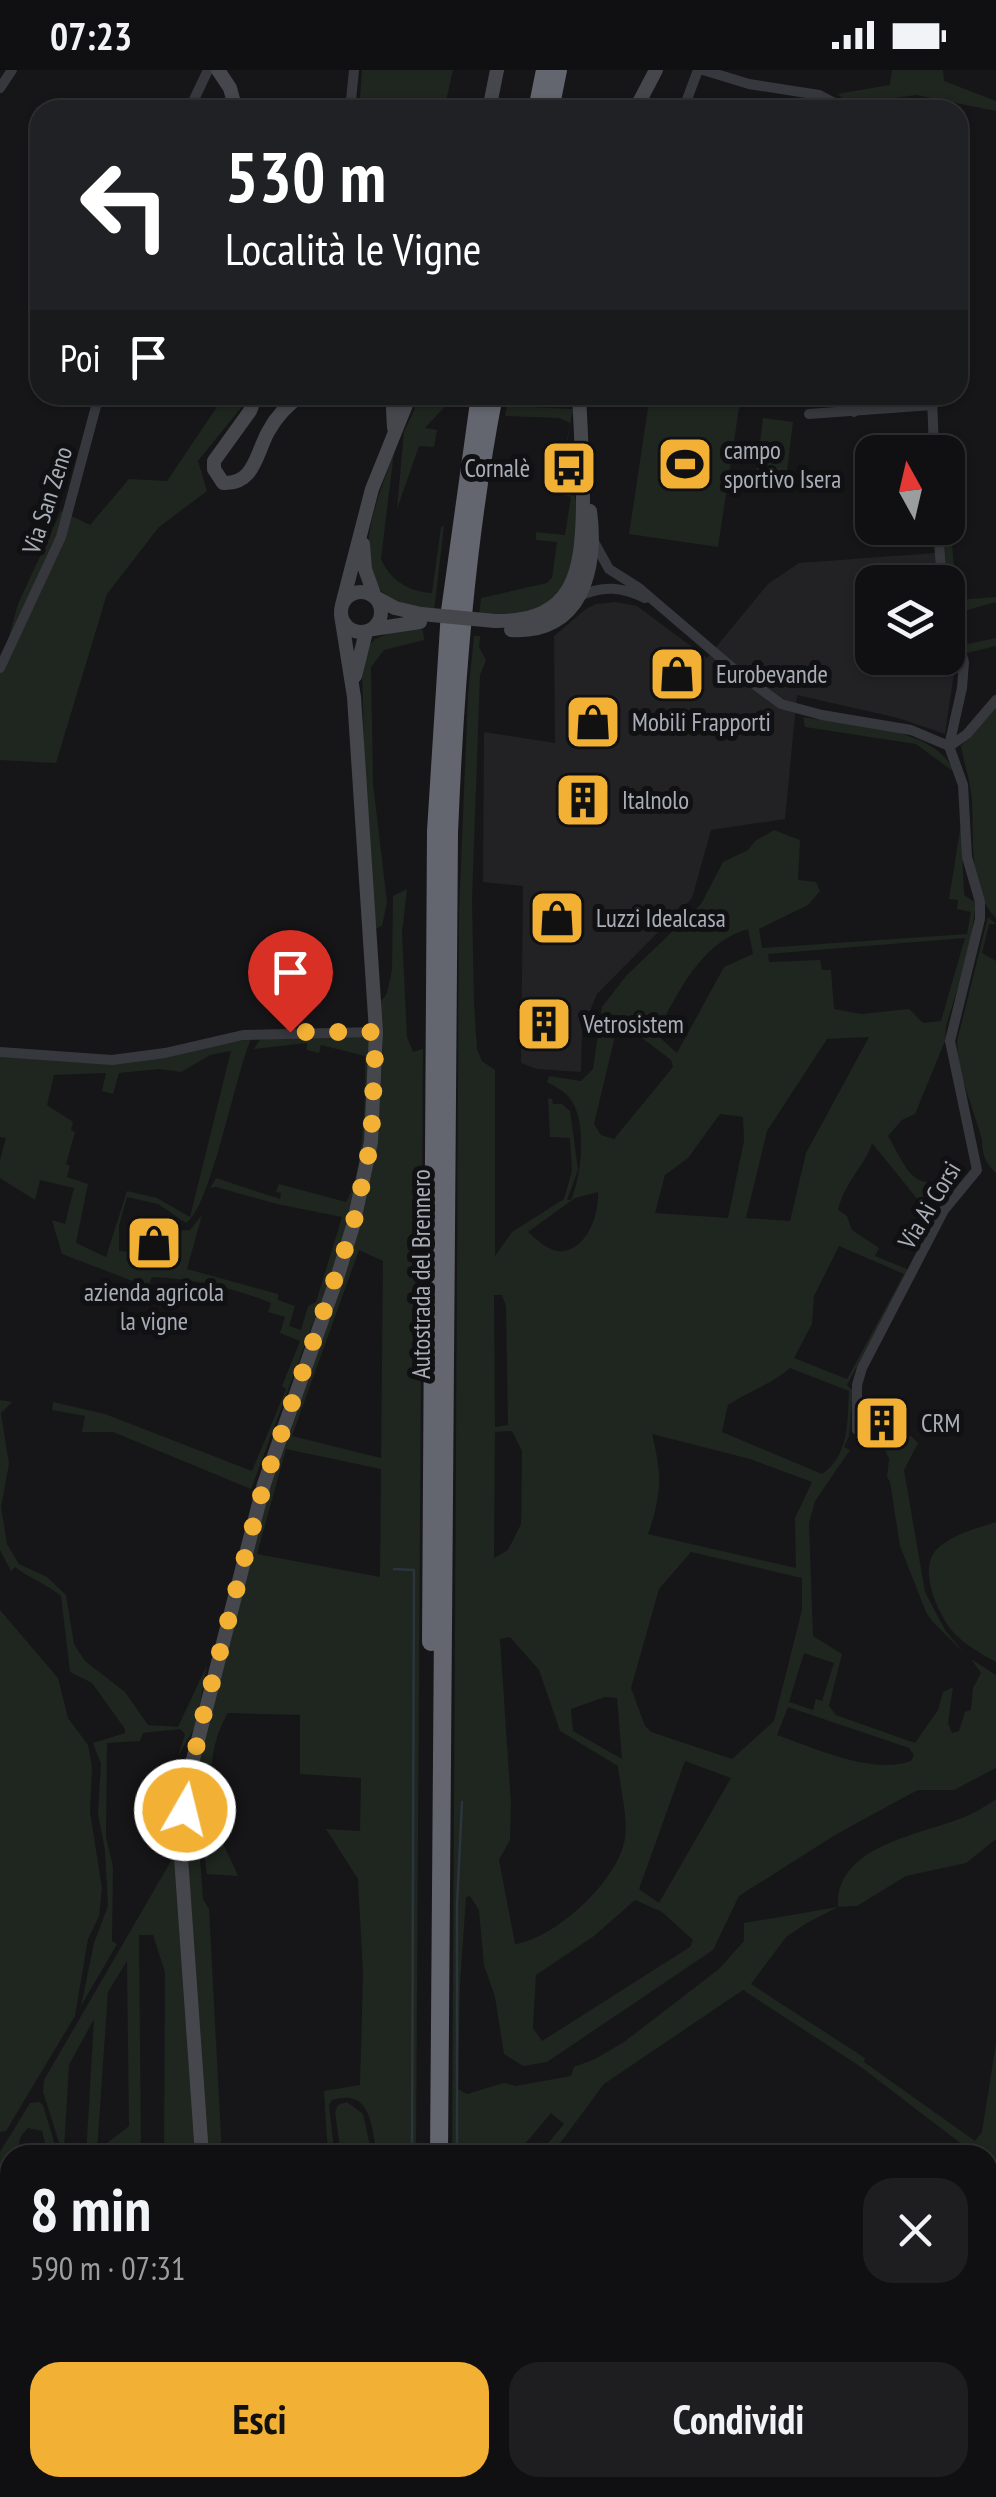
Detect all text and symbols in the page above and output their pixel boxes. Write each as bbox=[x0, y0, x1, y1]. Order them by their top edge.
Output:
text: 07:23 bbox=[50, 11, 132, 60]
text: 530 m bbox=[225, 131, 386, 221]
icon: left bbox=[60, 140, 190, 270]
text: Località le Vigne bbox=[225, 219, 481, 277]
icon: arrive bbox=[121, 330, 176, 385]
text: Poi bbox=[60, 333, 101, 382]
sports icon: campo sportivo Isera bbox=[655, 434, 715, 494]
place label: campo sportivo Isera bbox=[724, 434, 841, 495]
north arrow bbox=[855, 435, 965, 545]
map controls bbox=[855, 435, 965, 675]
bus stop icon: Cornalè bbox=[539, 438, 599, 498]
street label: Via San Zeno bbox=[14, 442, 79, 559]
place label: Cornalè bbox=[464, 452, 530, 484]
button: layers bbox=[855, 565, 965, 675]
shop icon: Eurobevande bbox=[647, 644, 707, 704]
place label: Eurobevande bbox=[716, 658, 828, 690]
shop icon: Mobili Frapporti bbox=[563, 692, 623, 752]
place label: Mobili Frapporti bbox=[632, 706, 771, 738]
building icon: Italnolo bbox=[553, 770, 613, 830]
place label: Italnolo bbox=[622, 784, 689, 816]
shop icon: Luzzi Idealcasa bbox=[527, 888, 587, 948]
place label: Luzzi Idealcasa bbox=[596, 902, 726, 934]
pin bbox=[248, 930, 333, 1033]
icon: arrive bbox=[263, 945, 318, 1000]
building icon: Vetrosistem bbox=[514, 994, 574, 1054]
place label: Vetrosistem bbox=[582, 1008, 684, 1040]
street label: Via Ai Corsi bbox=[890, 1155, 968, 1255]
street label: Autostrada del Brennero bbox=[405, 1169, 437, 1379]
shop icon: azienda agricola la vigne bbox=[124, 1213, 184, 1273]
place label: azienda agricola la vigne bbox=[84, 1276, 224, 1337]
building icon: CRM bbox=[852, 1393, 912, 1453]
place label: CRM bbox=[921, 1407, 960, 1439]
position arrow bbox=[133, 1758, 237, 1862]
text: 8 min bbox=[30, 2170, 151, 2248]
button: close bbox=[863, 2178, 968, 2283]
text: 590 m · 07:31 bbox=[30, 2247, 185, 2289]
button: Esci bbox=[30, 2362, 489, 2477]
button: Condividi bbox=[509, 2362, 968, 2477]

